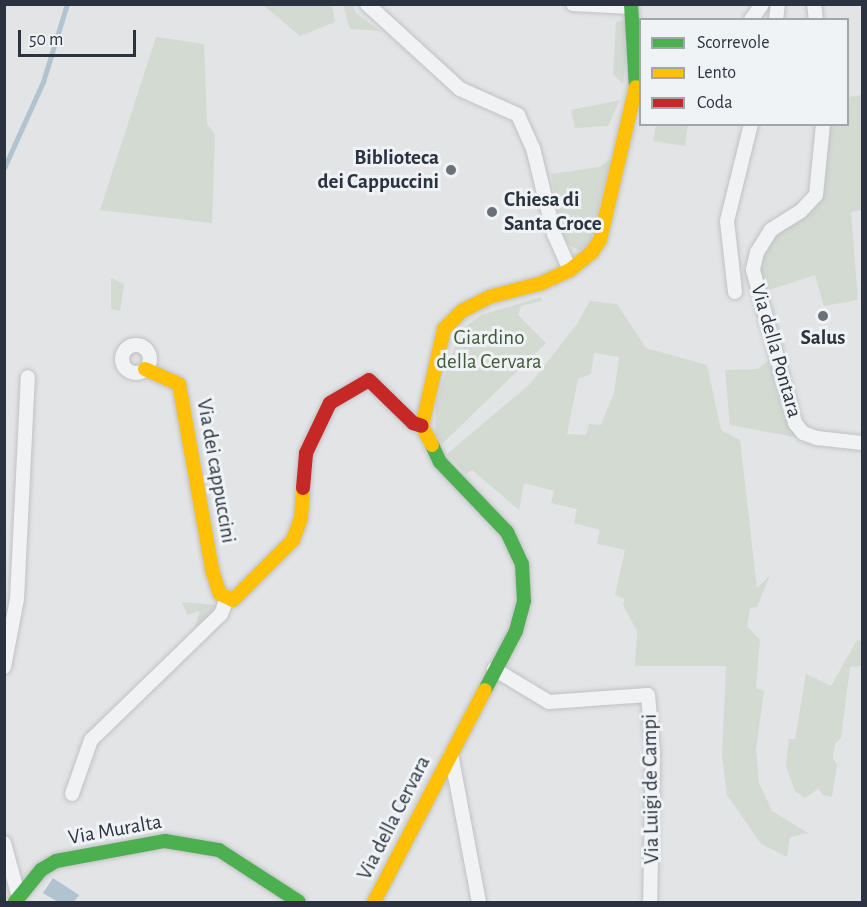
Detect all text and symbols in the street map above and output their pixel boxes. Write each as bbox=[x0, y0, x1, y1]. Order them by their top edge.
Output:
scale bar bbox=[21, 18, 140, 56]
legend bbox=[639, 18, 849, 126]
text: 50 m bbox=[29, 31, 63, 49]
text: Scorrevole bbox=[697, 34, 770, 52]
text: Lento bbox=[697, 64, 736, 82]
text: Coda bbox=[697, 94, 732, 112]
place label: Biblioteca dei Cappuccini bbox=[317, 145, 439, 195]
marker: Biblioteca dei Cappuccini bbox=[444, 163, 458, 177]
place label: Chiesa di Santa Croce bbox=[504, 187, 602, 237]
marker: Chiesa di Santa Croce bbox=[485, 205, 499, 219]
street label: Via della Pontara bbox=[745, 281, 807, 421]
marker: Salus bbox=[816, 309, 830, 323]
park label: Giardino della Cervara bbox=[436, 325, 542, 375]
place label: Salus bbox=[801, 325, 845, 351]
street label: Via dei cappuccini bbox=[191, 397, 241, 545]
street label: Via Luigi de Campi bbox=[637, 714, 665, 864]
street label: Via della Cervara bbox=[352, 752, 436, 884]
street label: Via Muralta bbox=[66, 809, 164, 851]

